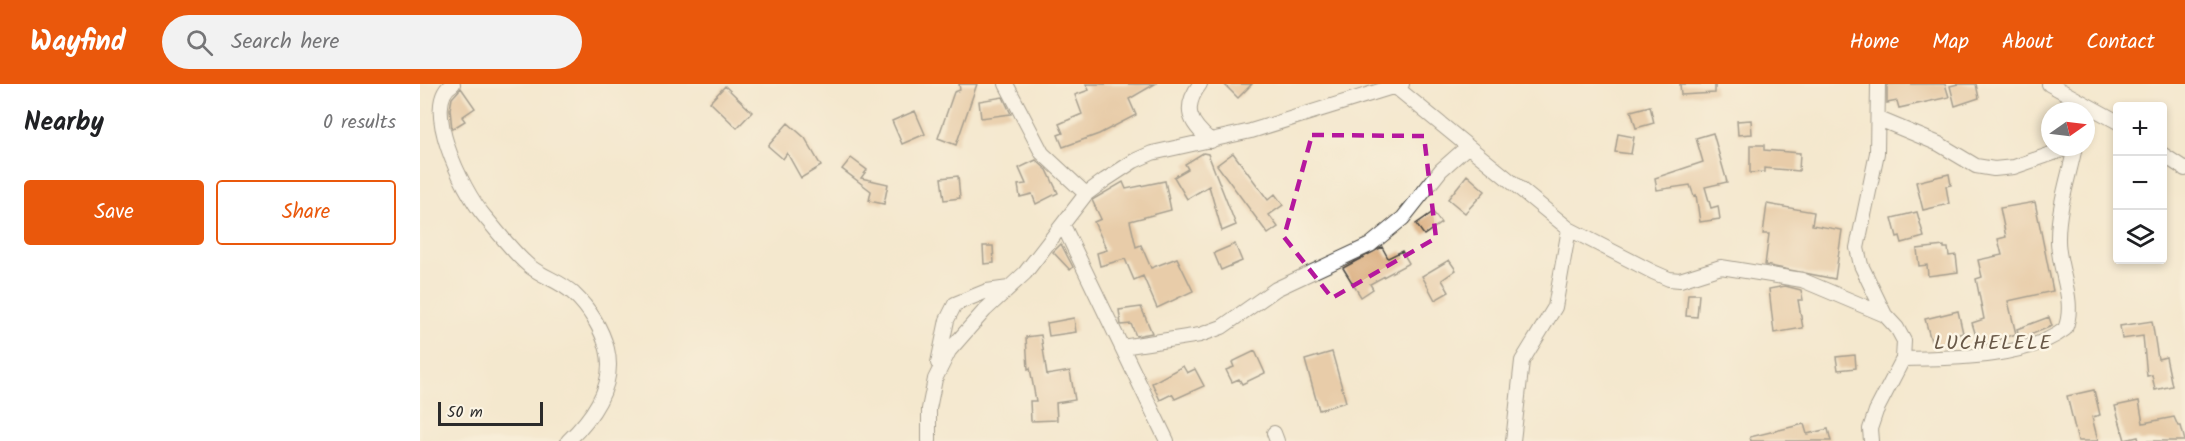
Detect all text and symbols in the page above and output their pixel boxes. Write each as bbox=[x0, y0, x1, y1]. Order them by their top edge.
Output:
search box bbox=[162, 15, 582, 69]
text: Wayfind bbox=[30, 20, 126, 65]
text: Search here bbox=[231, 25, 339, 60]
icon: search bbox=[183, 26, 216, 59]
text: Home bbox=[1850, 26, 1899, 59]
text: Map bbox=[1932, 26, 1969, 59]
text: About bbox=[2002, 26, 2053, 59]
text: Contact bbox=[2086, 26, 2155, 59]
text: Nearby bbox=[24, 102, 104, 144]
north arrow bbox=[2041, 102, 2095, 156]
map controls bbox=[2113, 102, 2167, 264]
button: + bbox=[2113, 102, 2167, 156]
text: 0 results bbox=[323, 107, 396, 139]
button: − bbox=[2113, 156, 2167, 210]
button: Save bbox=[24, 180, 204, 245]
button: Share bbox=[216, 180, 396, 245]
button: layers bbox=[2113, 210, 2167, 264]
district label: LUCHELELE bbox=[1934, 328, 2052, 360]
scale bar bbox=[438, 399, 543, 426]
text: 50 m bbox=[447, 400, 483, 425]

